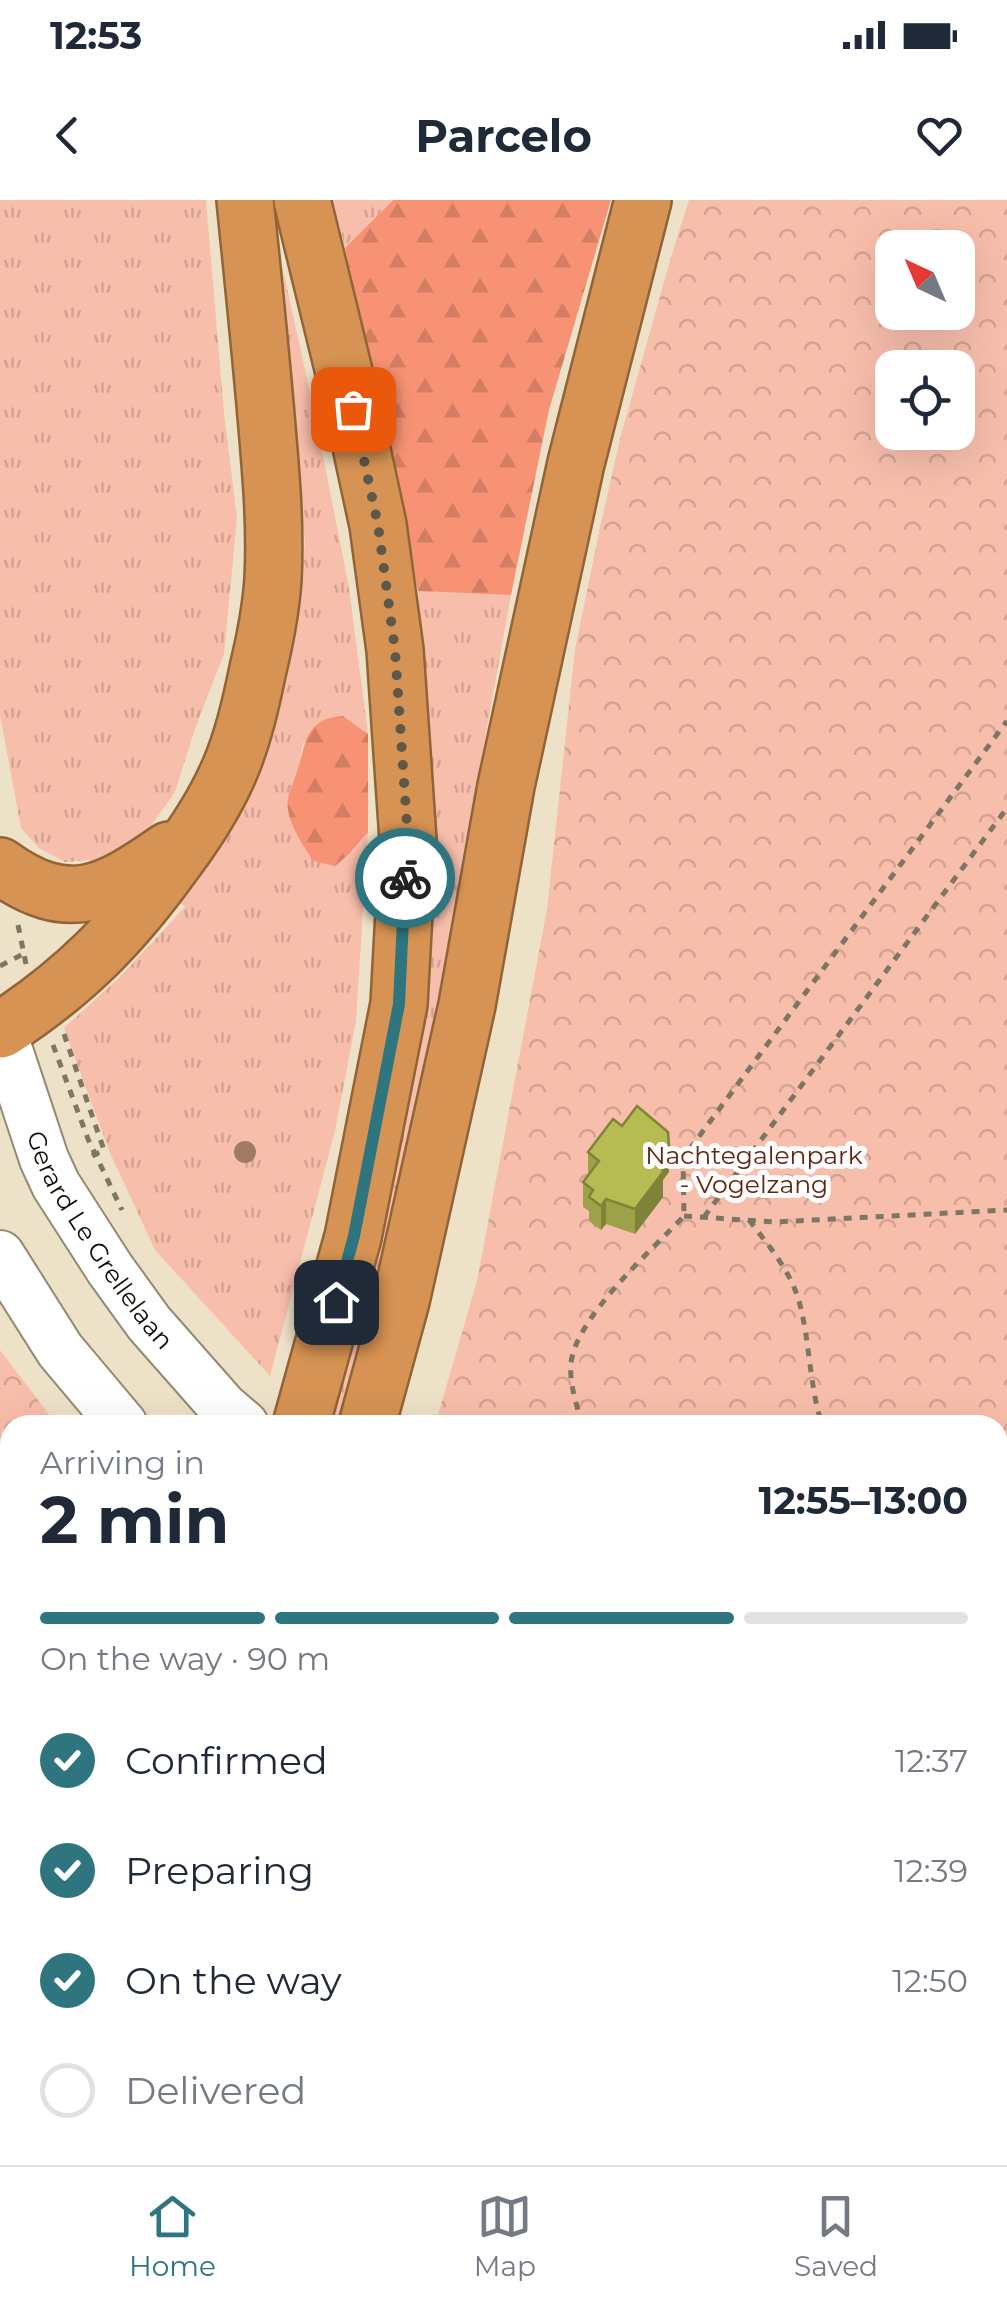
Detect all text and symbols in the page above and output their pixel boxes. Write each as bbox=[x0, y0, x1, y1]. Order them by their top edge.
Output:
text: 12:53 bbox=[50, 12, 142, 59]
icon: back bbox=[40, 108, 95, 163]
text: Parcelo bbox=[415, 108, 592, 163]
icon: heart bbox=[912, 108, 967, 163]
north arrow bbox=[875, 230, 975, 330]
map controls bbox=[875, 230, 975, 450]
button: locate bbox=[875, 350, 975, 450]
pin bbox=[311, 367, 396, 452]
icon: bag bbox=[326, 382, 381, 437]
courier bbox=[355, 828, 455, 928]
icon: bike bbox=[378, 851, 433, 906]
street label: Gerard Le Grellelaan bbox=[21, 1127, 180, 1355]
park label: Nachtegalenpark - Vogelzang bbox=[645, 1140, 863, 1199]
pin bbox=[294, 1260, 379, 1345]
icon: home bbox=[309, 1275, 364, 1330]
text: Arriving in bbox=[40, 1443, 205, 1482]
text: 12:55–13:00 bbox=[759, 1477, 968, 1524]
text: 2 min bbox=[40, 1480, 229, 1559]
text: On the way · 90 m bbox=[40, 1639, 330, 1678]
icon: check bbox=[40, 1733, 95, 1788]
text: Confirmed bbox=[125, 1737, 328, 1784]
text: 12:37 bbox=[895, 1741, 968, 1780]
icon: check bbox=[40, 1843, 95, 1898]
text: Preparing bbox=[125, 1847, 314, 1894]
text: 12:39 bbox=[894, 1851, 968, 1890]
icon: check bbox=[40, 1953, 95, 2008]
text: On the way bbox=[125, 1957, 342, 2004]
text: 12:50 bbox=[892, 1961, 968, 2000]
text: Delivered bbox=[125, 2067, 306, 2114]
tab: Home bbox=[129, 2189, 216, 2283]
tab: Map bbox=[474, 2189, 536, 2283]
tab: Saved bbox=[794, 2189, 878, 2283]

